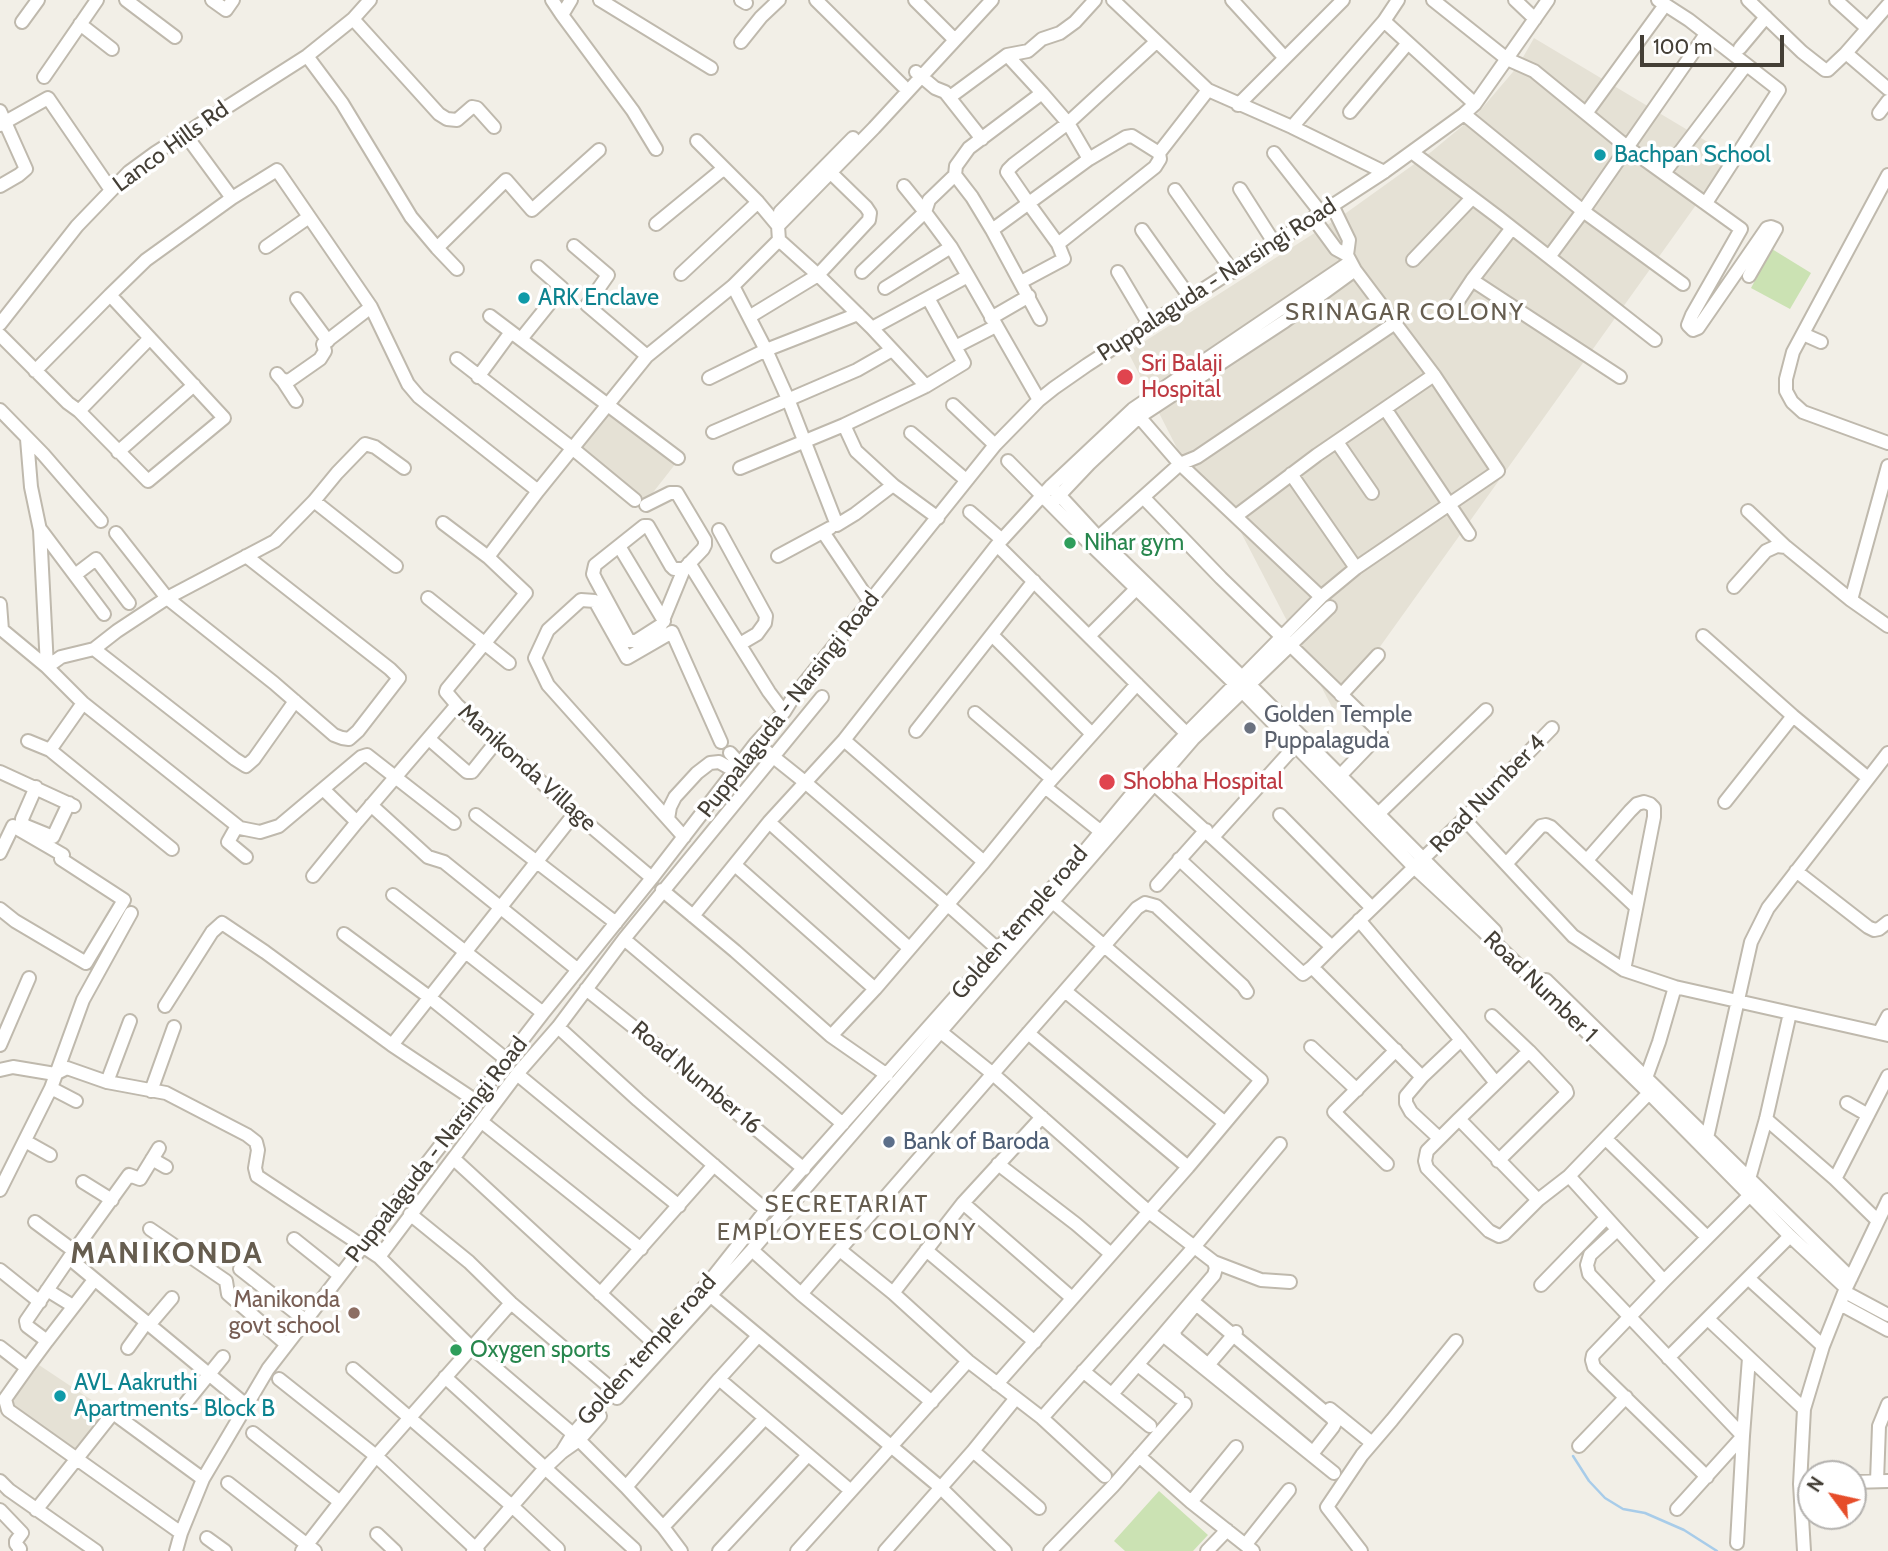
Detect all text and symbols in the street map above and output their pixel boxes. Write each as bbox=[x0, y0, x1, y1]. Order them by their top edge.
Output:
scale bar bbox=[1643, 21, 1786, 65]
text: 100 m bbox=[1653, 34, 1712, 59]
street label: Lanco Hills Rd bbox=[108, 96, 234, 198]
place label: Bachpan School bbox=[1614, 141, 1771, 169]
marker: Bachpan School bbox=[1592, 147, 1608, 163]
street label: Puppalaguda - Narsingi Road bbox=[1093, 192, 1341, 368]
place label: ARK Enclave bbox=[538, 284, 659, 312]
marker: ARK Enclave bbox=[516, 290, 532, 306]
district label: SRINAGAR COLONY bbox=[1287, 299, 1523, 327]
place label: Sri Balaji Hospital bbox=[1141, 350, 1223, 404]
marker: Sri Balaji Hospital bbox=[1115, 367, 1135, 387]
place label: Nihar gym bbox=[1084, 529, 1184, 557]
marker: Nihar gym bbox=[1062, 535, 1078, 551]
street label: Puppalaguda - Narsingi Road bbox=[692, 587, 886, 823]
street label: Manikonda Village bbox=[452, 699, 602, 837]
place label: Golden Temple Puppalaguda bbox=[1264, 701, 1412, 755]
marker: Golden Temple Puppalaguda bbox=[1242, 720, 1258, 736]
street label: Road Number 4 bbox=[1425, 729, 1551, 859]
place label: Shobha Hospital bbox=[1123, 768, 1283, 796]
marker: Shobha Hospital bbox=[1097, 772, 1117, 792]
street label: Golden temple road bbox=[946, 841, 1094, 1005]
street label: Road Number 1 bbox=[1477, 926, 1603, 1048]
street label: Road Number 16 bbox=[626, 1016, 766, 1140]
street label: Puppalaguda - Narsingi Road bbox=[340, 1032, 534, 1268]
place label: Bank of Baroda bbox=[903, 1128, 1050, 1156]
marker: Bank of Baroda bbox=[881, 1134, 897, 1150]
district label: SECRETARIAT EMPLOYEES COLONY bbox=[719, 1191, 975, 1247]
district label: MANIKONDA bbox=[71, 1236, 263, 1272]
street label: Golden temple road bbox=[572, 1269, 722, 1431]
place label: Manikonda govt school bbox=[229, 1286, 340, 1340]
marker: Manikonda govt school bbox=[346, 1305, 362, 1321]
place label: Oxygen sports bbox=[470, 1336, 611, 1364]
marker: Oxygen sports bbox=[448, 1342, 464, 1358]
place label: AVL Aakruthi Apartments- Block B bbox=[74, 1369, 275, 1423]
marker: AVL Aakruthi Apartments- Block B bbox=[52, 1388, 68, 1404]
north arrow bbox=[1797, 1460, 1867, 1530]
text: N bbox=[1802, 1472, 1829, 1496]

